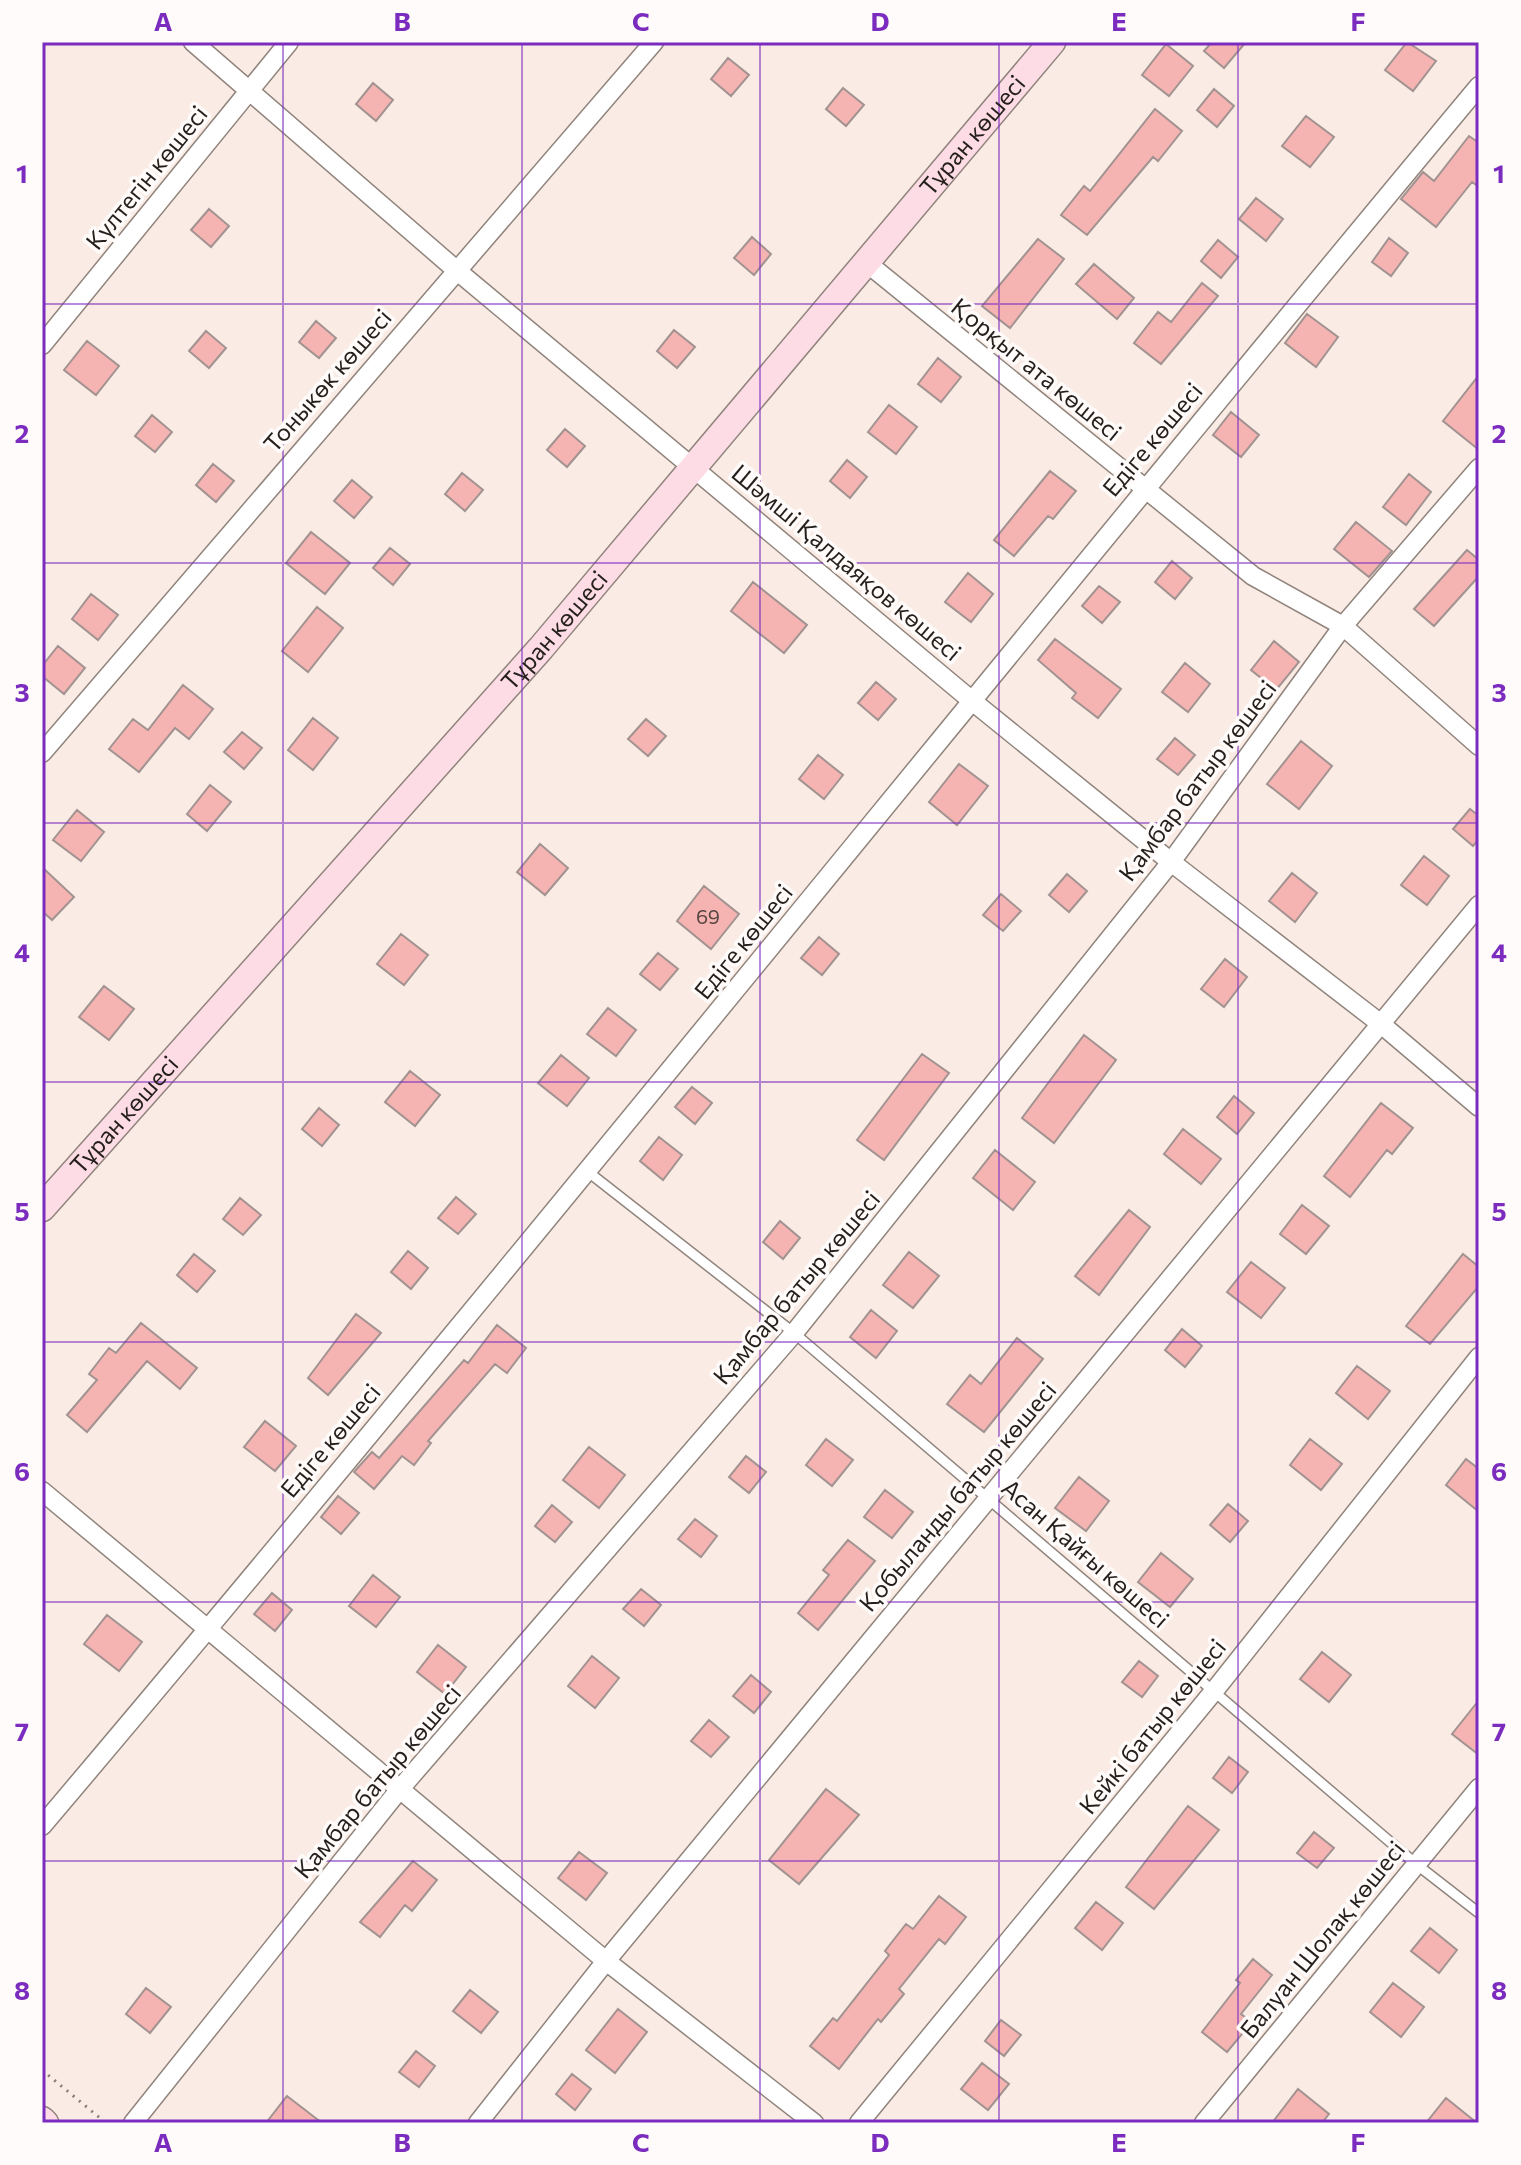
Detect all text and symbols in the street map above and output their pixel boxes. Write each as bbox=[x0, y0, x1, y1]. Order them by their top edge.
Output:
text: A bbox=[154, 5, 173, 36]
text: B bbox=[393, 5, 411, 36]
text: C bbox=[632, 5, 650, 36]
text: D bbox=[870, 5, 890, 36]
text: E bbox=[1111, 5, 1127, 36]
text: F bbox=[1350, 5, 1366, 36]
street label: Тұран көшесі bbox=[913, 69, 1031, 201]
street label: Күлтегін көшесі bbox=[79, 99, 213, 255]
text: 1 bbox=[16, 157, 28, 188]
text: 1 bbox=[1493, 157, 1505, 188]
street label: Қорқыт ата көшесі bbox=[946, 291, 1128, 446]
street label: Тоныкөк көшесі bbox=[257, 302, 397, 458]
street label: Едіге көшесі bbox=[1096, 376, 1208, 502]
text: 2 bbox=[15, 417, 29, 448]
text: 2 bbox=[1492, 417, 1506, 448]
street label: Шәмші Қалдаяқов көшесі bbox=[727, 458, 967, 666]
street label: Тұран көшесі bbox=[494, 564, 613, 696]
street label: Қамбар батыр көшесі bbox=[1112, 674, 1282, 886]
text: 3 bbox=[14, 676, 30, 707]
text: 3 bbox=[1491, 676, 1507, 707]
street label: Едіге көшесі bbox=[688, 878, 798, 1004]
house number: 69 bbox=[696, 904, 720, 928]
text: 4 bbox=[14, 936, 30, 967]
text: 4 bbox=[1491, 936, 1507, 967]
street label: Тұран көшесі bbox=[63, 1049, 184, 1179]
street label: Қамбар батыр көшесі bbox=[706, 1184, 885, 1390]
text: 5 bbox=[14, 1195, 30, 1226]
text: 5 bbox=[1491, 1195, 1507, 1226]
street label: Қобыланды батыр көшесі bbox=[852, 1375, 1061, 1617]
street label: Едіге көшесі bbox=[274, 1377, 386, 1503]
text: 6 bbox=[14, 1455, 30, 1486]
text: 6 bbox=[1491, 1455, 1507, 1486]
street label: Асан Қайғы көшесі bbox=[997, 1472, 1175, 1633]
street label: Кейкі батыр көшесі bbox=[1072, 1633, 1231, 1819]
street label: Қамбар батыр көшесі bbox=[287, 1678, 466, 1884]
text: 7 bbox=[15, 1715, 29, 1746]
text: 7 bbox=[1492, 1715, 1506, 1746]
street label: Балуан Шолақ көшесі bbox=[1233, 1835, 1410, 2043]
text: 8 bbox=[14, 1974, 30, 2005]
text: 8 bbox=[1491, 1974, 1507, 2005]
text: A bbox=[154, 2126, 173, 2157]
text: B bbox=[393, 2126, 411, 2157]
text: C bbox=[632, 2126, 650, 2157]
text: D bbox=[870, 2126, 890, 2157]
text: E bbox=[1111, 2126, 1127, 2157]
text: F bbox=[1350, 2126, 1366, 2157]

